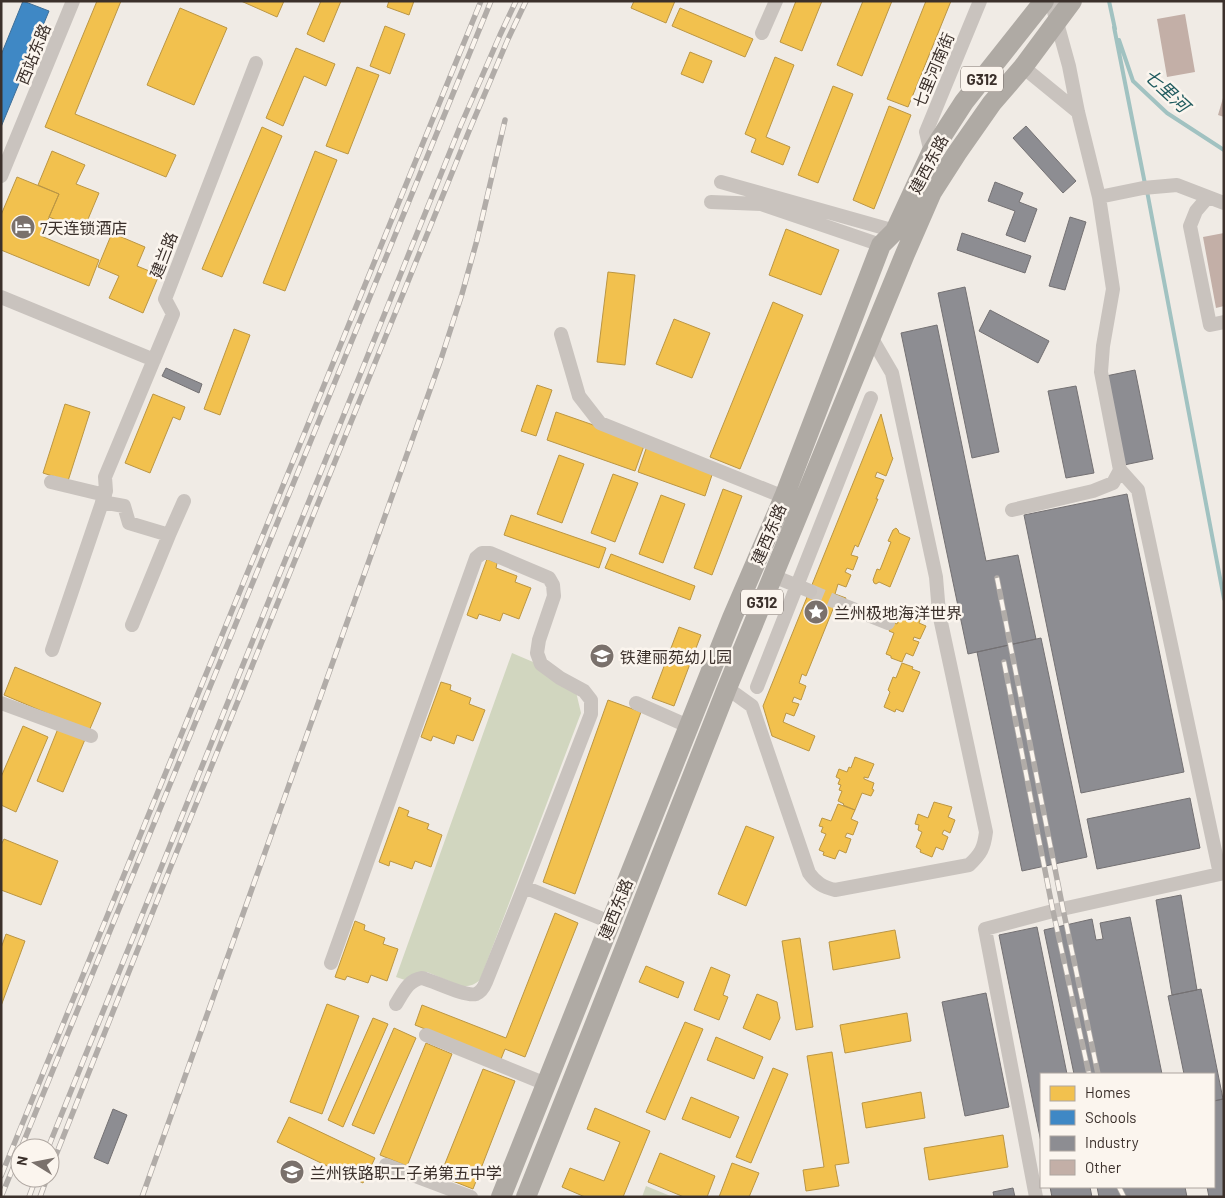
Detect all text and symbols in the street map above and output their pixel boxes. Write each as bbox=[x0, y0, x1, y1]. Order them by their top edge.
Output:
street label: 西站东路 bbox=[12, 21, 54, 87]
street label: 七里河南街 bbox=[909, 29, 957, 111]
water label: 七里河 bbox=[1140, 64, 1196, 119]
road number: G312 bbox=[961, 66, 1003, 92]
street label: 建西东路 bbox=[905, 131, 951, 197]
hotel icon: 7天连锁酒店 bbox=[10, 214, 36, 240]
place label: 7天连锁酒店 bbox=[40, 218, 128, 237]
street label: 建兰路 bbox=[146, 229, 180, 281]
street label: 建西东路 bbox=[747, 501, 789, 567]
road number: G312 bbox=[741, 590, 783, 614]
place icon: 兰州极地海洋世界 bbox=[803, 599, 829, 625]
place label: 兰州极地海洋世界 bbox=[834, 603, 962, 622]
school or university icon: 铁建丽苑幼儿园 bbox=[589, 643, 615, 669]
place label: 铁建丽苑幼儿园 bbox=[620, 647, 732, 666]
street label: 建西东路 bbox=[594, 876, 636, 942]
legend bbox=[1040, 1073, 1215, 1188]
text: Homes bbox=[1085, 1083, 1130, 1101]
text: Schools bbox=[1085, 1108, 1137, 1126]
text: Industry bbox=[1085, 1133, 1139, 1151]
north arrow bbox=[10, 1138, 60, 1188]
text: N bbox=[13, 1155, 31, 1167]
text: Other bbox=[1085, 1158, 1122, 1176]
school or university icon: 兰州铁路职工子弟第五中学 bbox=[279, 1159, 305, 1185]
place label: 兰州铁路职工子弟第五中学 bbox=[310, 1163, 502, 1182]

